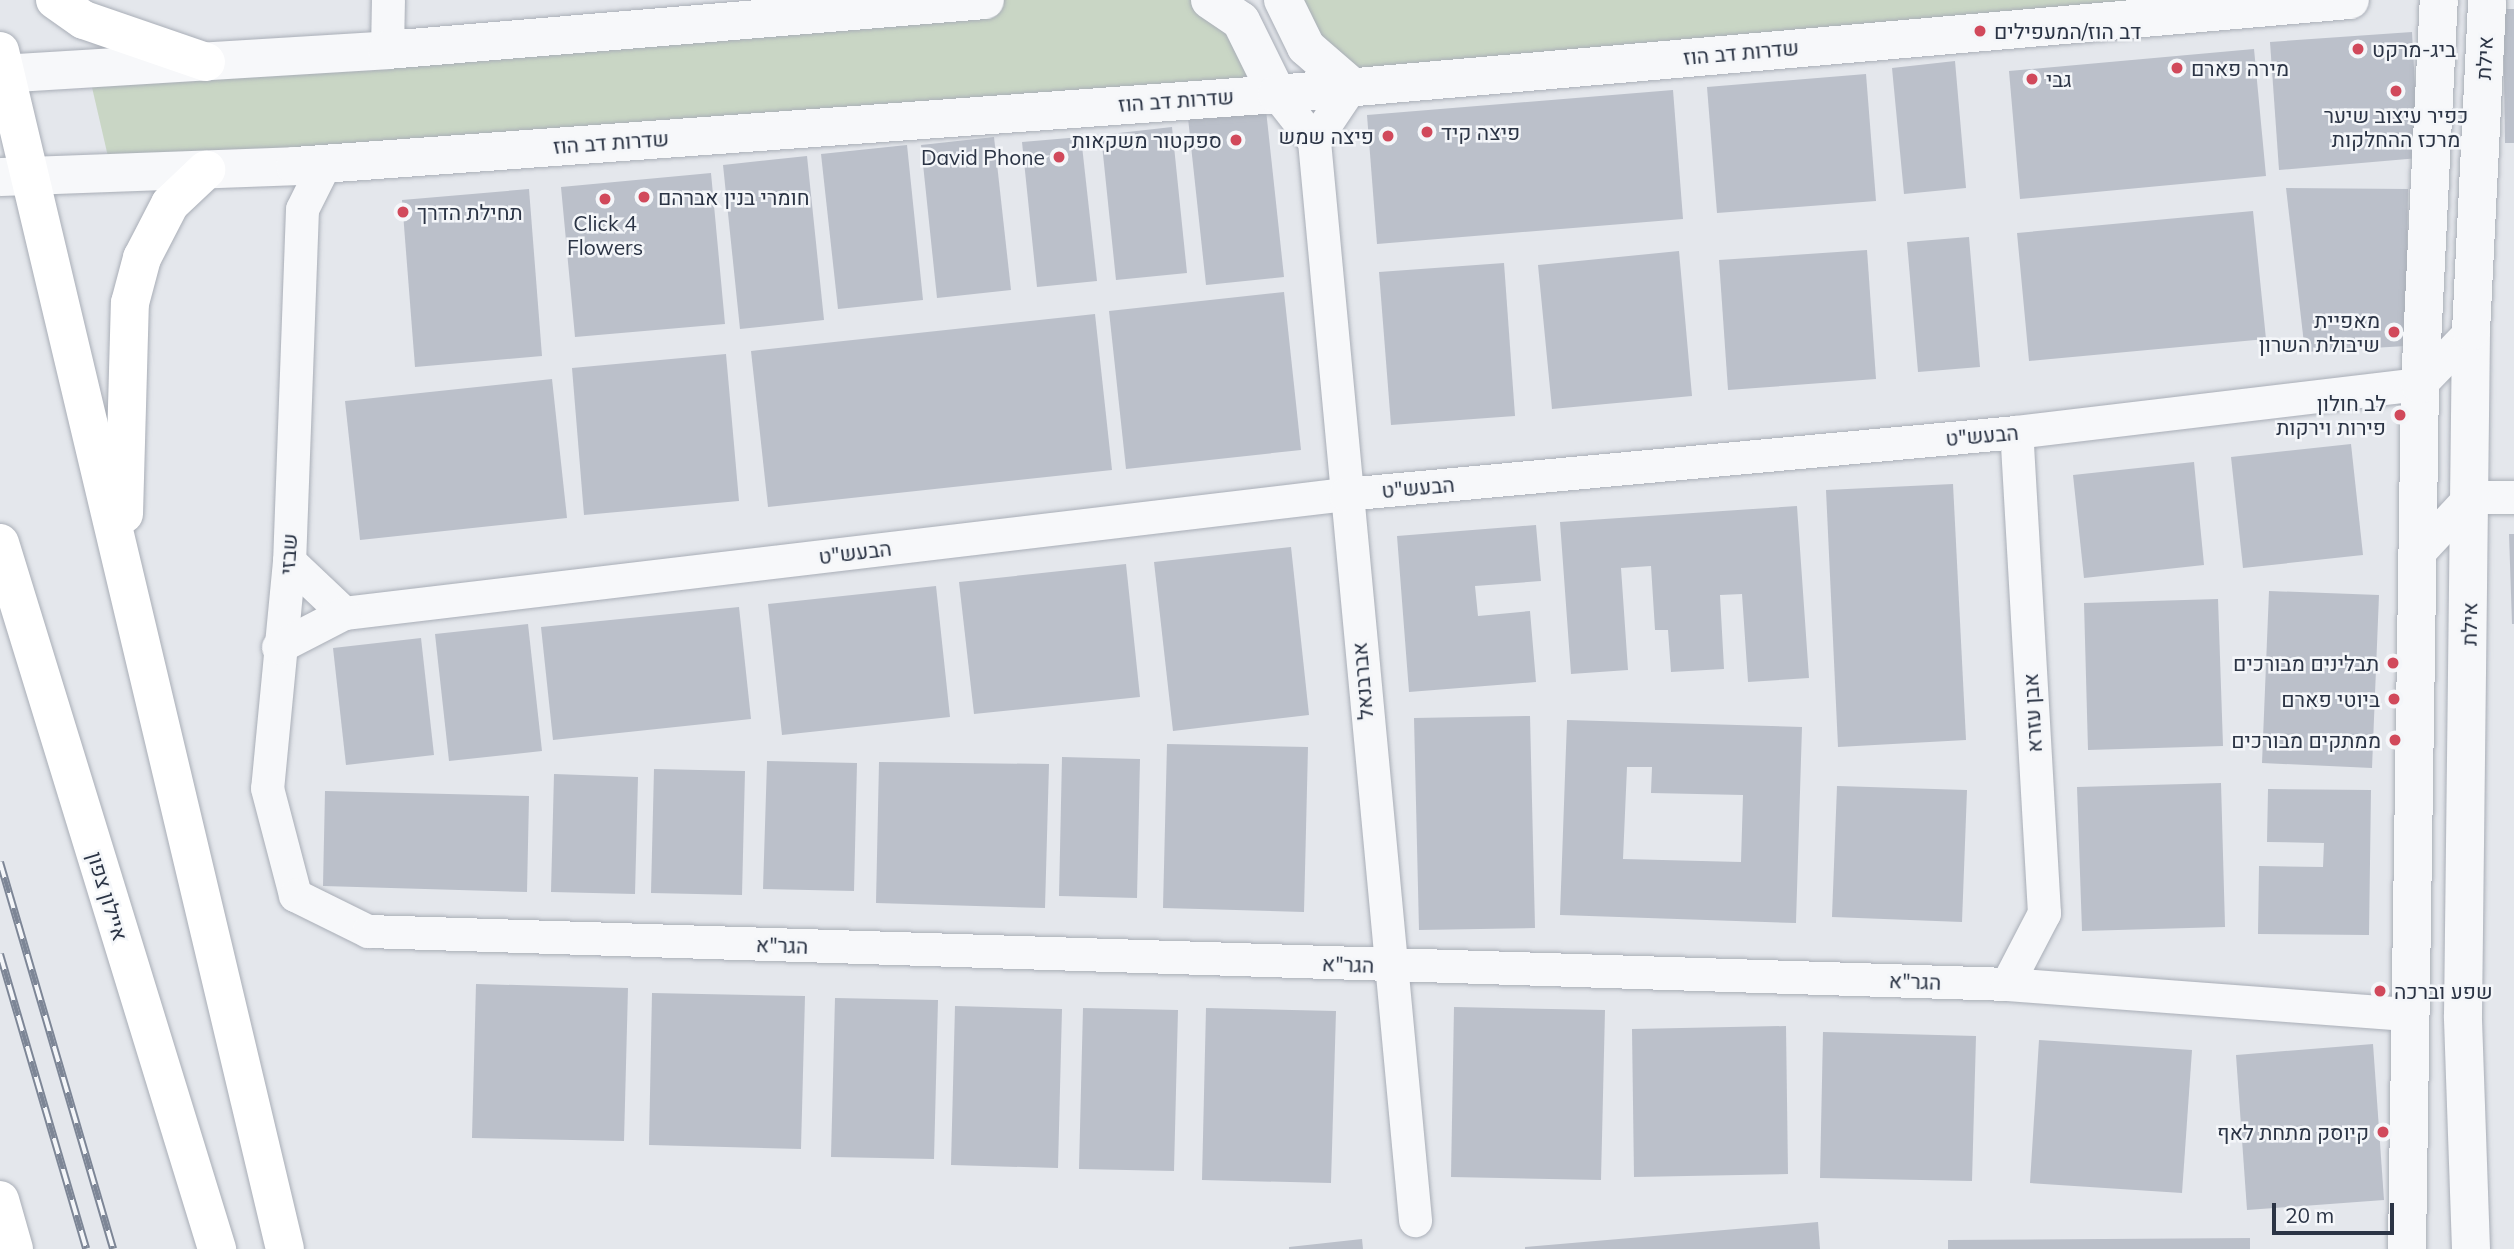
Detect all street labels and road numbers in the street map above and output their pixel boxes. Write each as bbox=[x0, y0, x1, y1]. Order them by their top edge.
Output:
street label: שדרות דב הוז bbox=[1682, 34, 1800, 70]
street label: אילת bbox=[2470, 36, 2498, 80]
street label: שדרות דב הוז bbox=[1117, 83, 1235, 117]
street label: שדרות דב הוז bbox=[552, 125, 670, 159]
street label: הבעש"ט bbox=[1944, 419, 2020, 451]
street label: הבעש"ט bbox=[1380, 471, 1456, 503]
street label: שבזי bbox=[274, 532, 302, 576]
street label: הבעש"ט bbox=[817, 535, 893, 569]
street label: אילת bbox=[2456, 602, 2482, 646]
street label: אברבנאל bbox=[1346, 641, 1378, 721]
street label: אבן עזרא bbox=[2017, 673, 2047, 753]
street label: איילון צפון bbox=[83, 849, 133, 943]
street label: הגר"א bbox=[755, 931, 809, 959]
street label: הגר"א bbox=[1321, 950, 1375, 978]
street label: הגר"א bbox=[1888, 967, 1942, 995]

